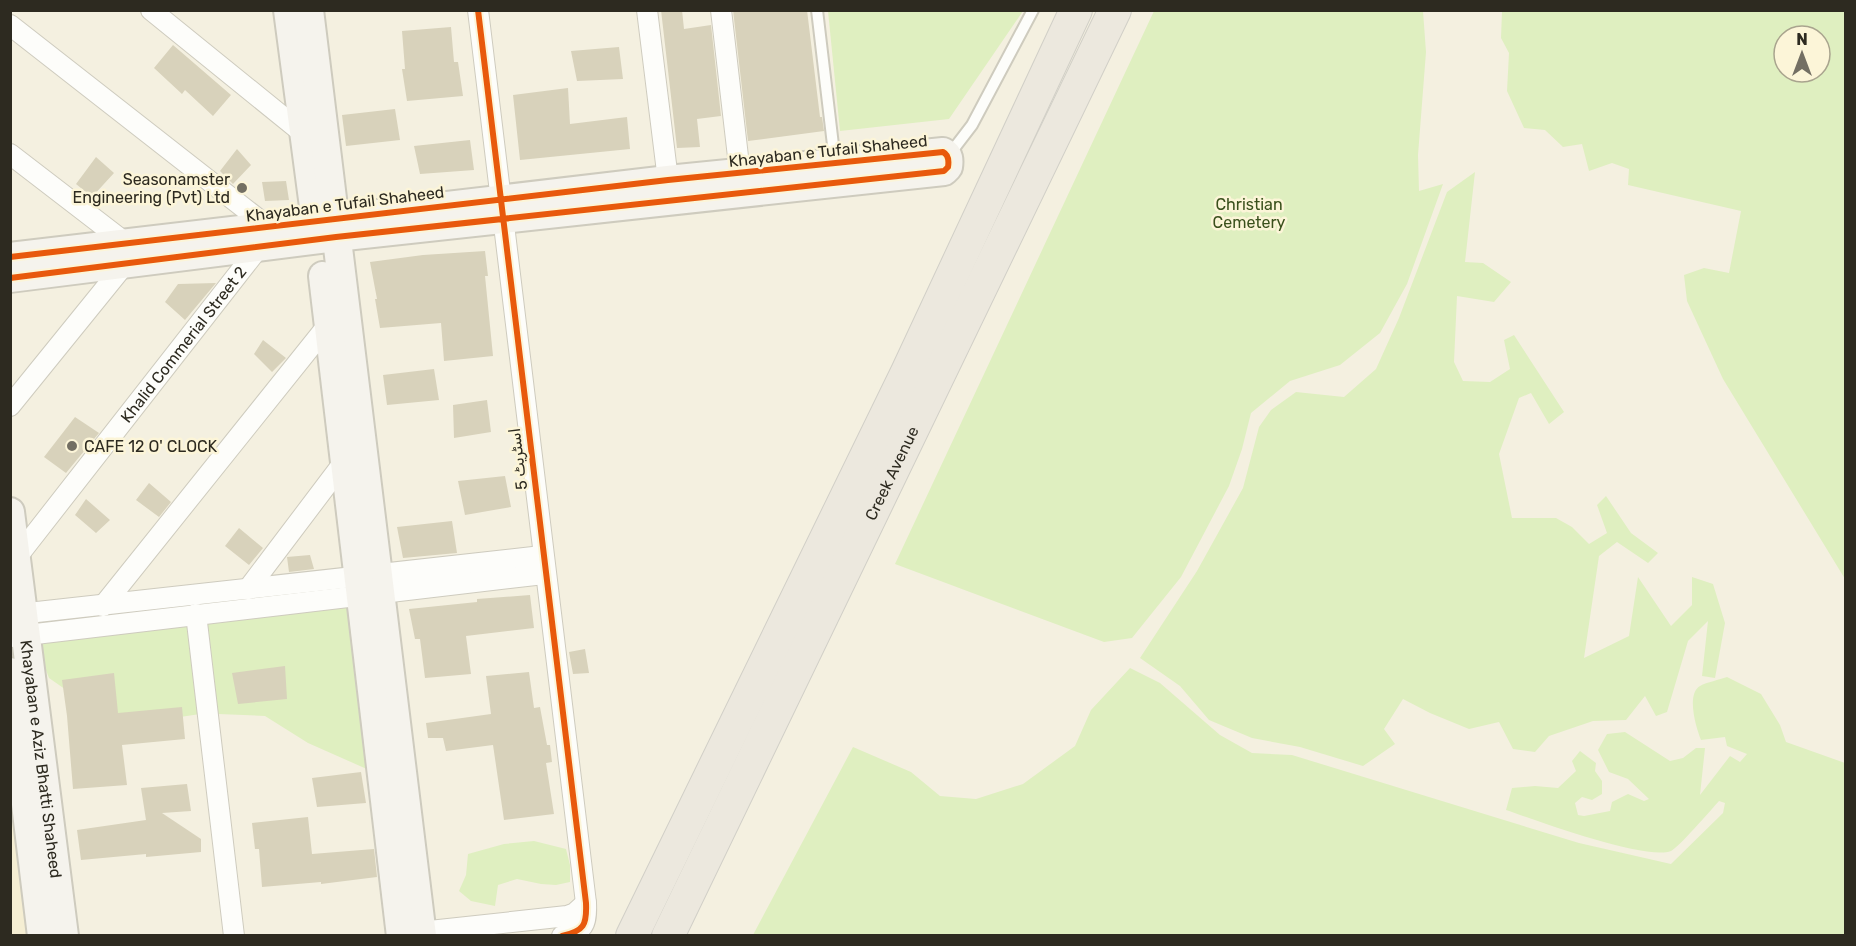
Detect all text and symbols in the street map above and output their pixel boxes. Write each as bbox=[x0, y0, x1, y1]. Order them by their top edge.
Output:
north arrow bbox=[1772, 24, 1832, 84]
text: N bbox=[1796, 30, 1808, 49]
street label: Khayaban e Tufail Shaheed bbox=[728, 131, 928, 171]
place label: Seasonamster Engineering (Pvt) Ltd bbox=[73, 170, 230, 207]
marker: Seasonamster Engineering (Pvt) Ltd bbox=[235, 181, 249, 195]
street label: Khayaban e Tufail Shaheed bbox=[245, 182, 445, 226]
park label: Christian Cemetery bbox=[1213, 195, 1286, 232]
street label: Khalid Commerial Street 2 bbox=[116, 262, 250, 426]
street label: Creek Avenue bbox=[861, 423, 922, 523]
street label: اسٹریٹ 5 bbox=[505, 427, 532, 491]
place label: CAFE 12 O' CLOCK bbox=[84, 437, 218, 456]
marker: CAFE 12 O' CLOCK bbox=[65, 439, 79, 453]
street label: Khayaban e Aziz Bhatti Shaheed bbox=[17, 639, 66, 879]

